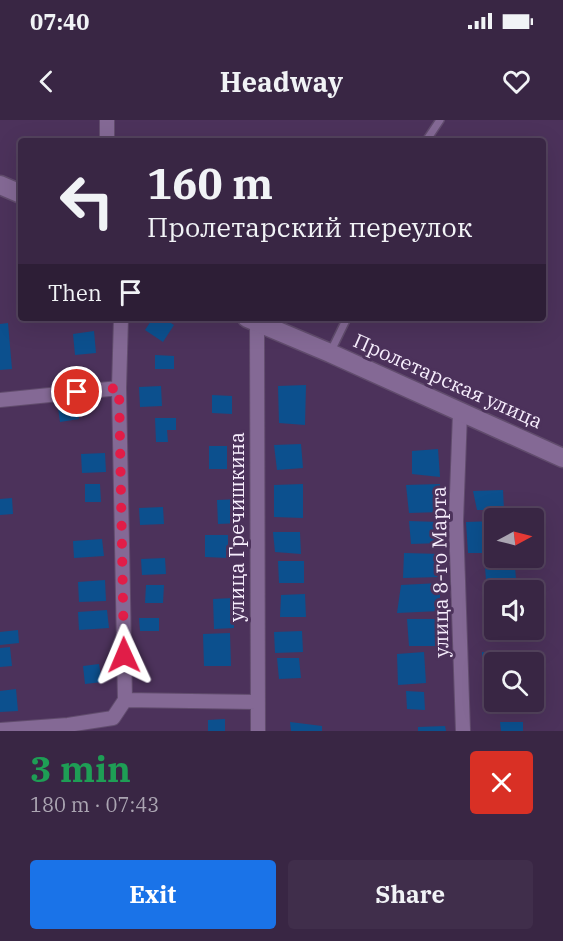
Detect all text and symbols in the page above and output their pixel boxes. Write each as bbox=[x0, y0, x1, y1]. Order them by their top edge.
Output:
text: 07:40 bbox=[30, 7, 89, 36]
text: Headway bbox=[220, 64, 343, 99]
icon: back bbox=[30, 65, 63, 98]
icon: heart bbox=[500, 65, 533, 98]
text: 160 m bbox=[147, 156, 273, 211]
icon: left bbox=[48, 162, 126, 240]
text: Пролетарский переулок bbox=[147, 209, 472, 244]
icon: arrive bbox=[114, 276, 147, 309]
text: Then bbox=[48, 278, 102, 307]
street label: Пролетарская улица bbox=[349, 327, 547, 434]
pin bbox=[51, 366, 102, 417]
icon: arrive bbox=[60, 375, 93, 408]
street label: улица Гречишкина bbox=[223, 432, 250, 622]
street label: улица 8-го Марта bbox=[425, 486, 454, 658]
north arrow bbox=[484, 508, 544, 568]
map controls bbox=[484, 508, 544, 712]
button: sound bbox=[484, 580, 544, 640]
position arrow bbox=[92, 623, 156, 687]
button: search bbox=[484, 652, 544, 712]
text: 3 min bbox=[30, 745, 131, 792]
button: close bbox=[470, 751, 533, 814]
text: 180 m · 07:43 bbox=[30, 791, 159, 818]
button: Exit bbox=[30, 860, 276, 929]
button: Share bbox=[288, 860, 533, 929]

